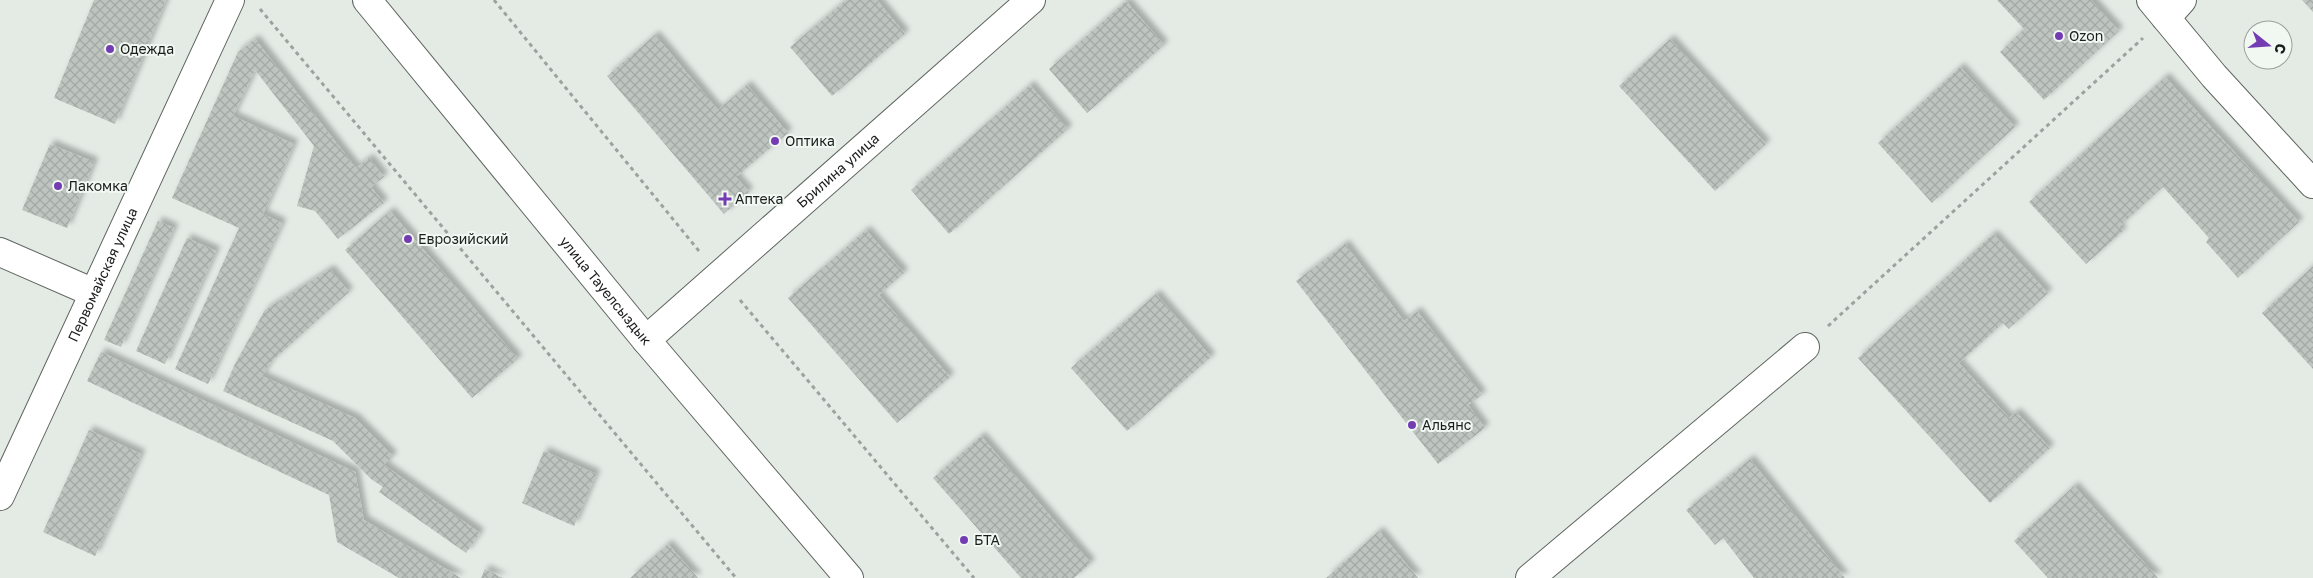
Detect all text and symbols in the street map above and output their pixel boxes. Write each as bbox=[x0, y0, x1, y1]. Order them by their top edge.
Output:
north arrow bbox=[2243, 20, 2293, 70]
place label: Ozon bbox=[2069, 27, 2103, 44]
marker: Ozon bbox=[2053, 30, 2065, 42]
place label: Одежда bbox=[120, 40, 174, 57]
text: С bbox=[2271, 42, 2290, 56]
marker: Одежда bbox=[104, 43, 116, 55]
street label: Брилина улица bbox=[793, 129, 882, 211]
place label: Оптика bbox=[785, 132, 835, 149]
marker: Оптика bbox=[769, 135, 781, 147]
place label: Лакомка bbox=[68, 177, 128, 194]
marker: Лакомка bbox=[52, 180, 64, 192]
place label: Аптека bbox=[735, 190, 783, 207]
marker: Аптека bbox=[719, 193, 731, 205]
street label: Первомайская улица bbox=[64, 205, 141, 344]
place label: Еврозийский bbox=[418, 230, 509, 247]
marker: Еврозийский bbox=[402, 233, 414, 245]
street label: улица Тауелсыздык bbox=[556, 233, 655, 348]
place label: Альянс bbox=[1422, 416, 1472, 433]
marker: Альянс bbox=[1406, 419, 1418, 431]
place label: БТА bbox=[974, 531, 1001, 548]
marker: БТА bbox=[958, 534, 970, 546]

